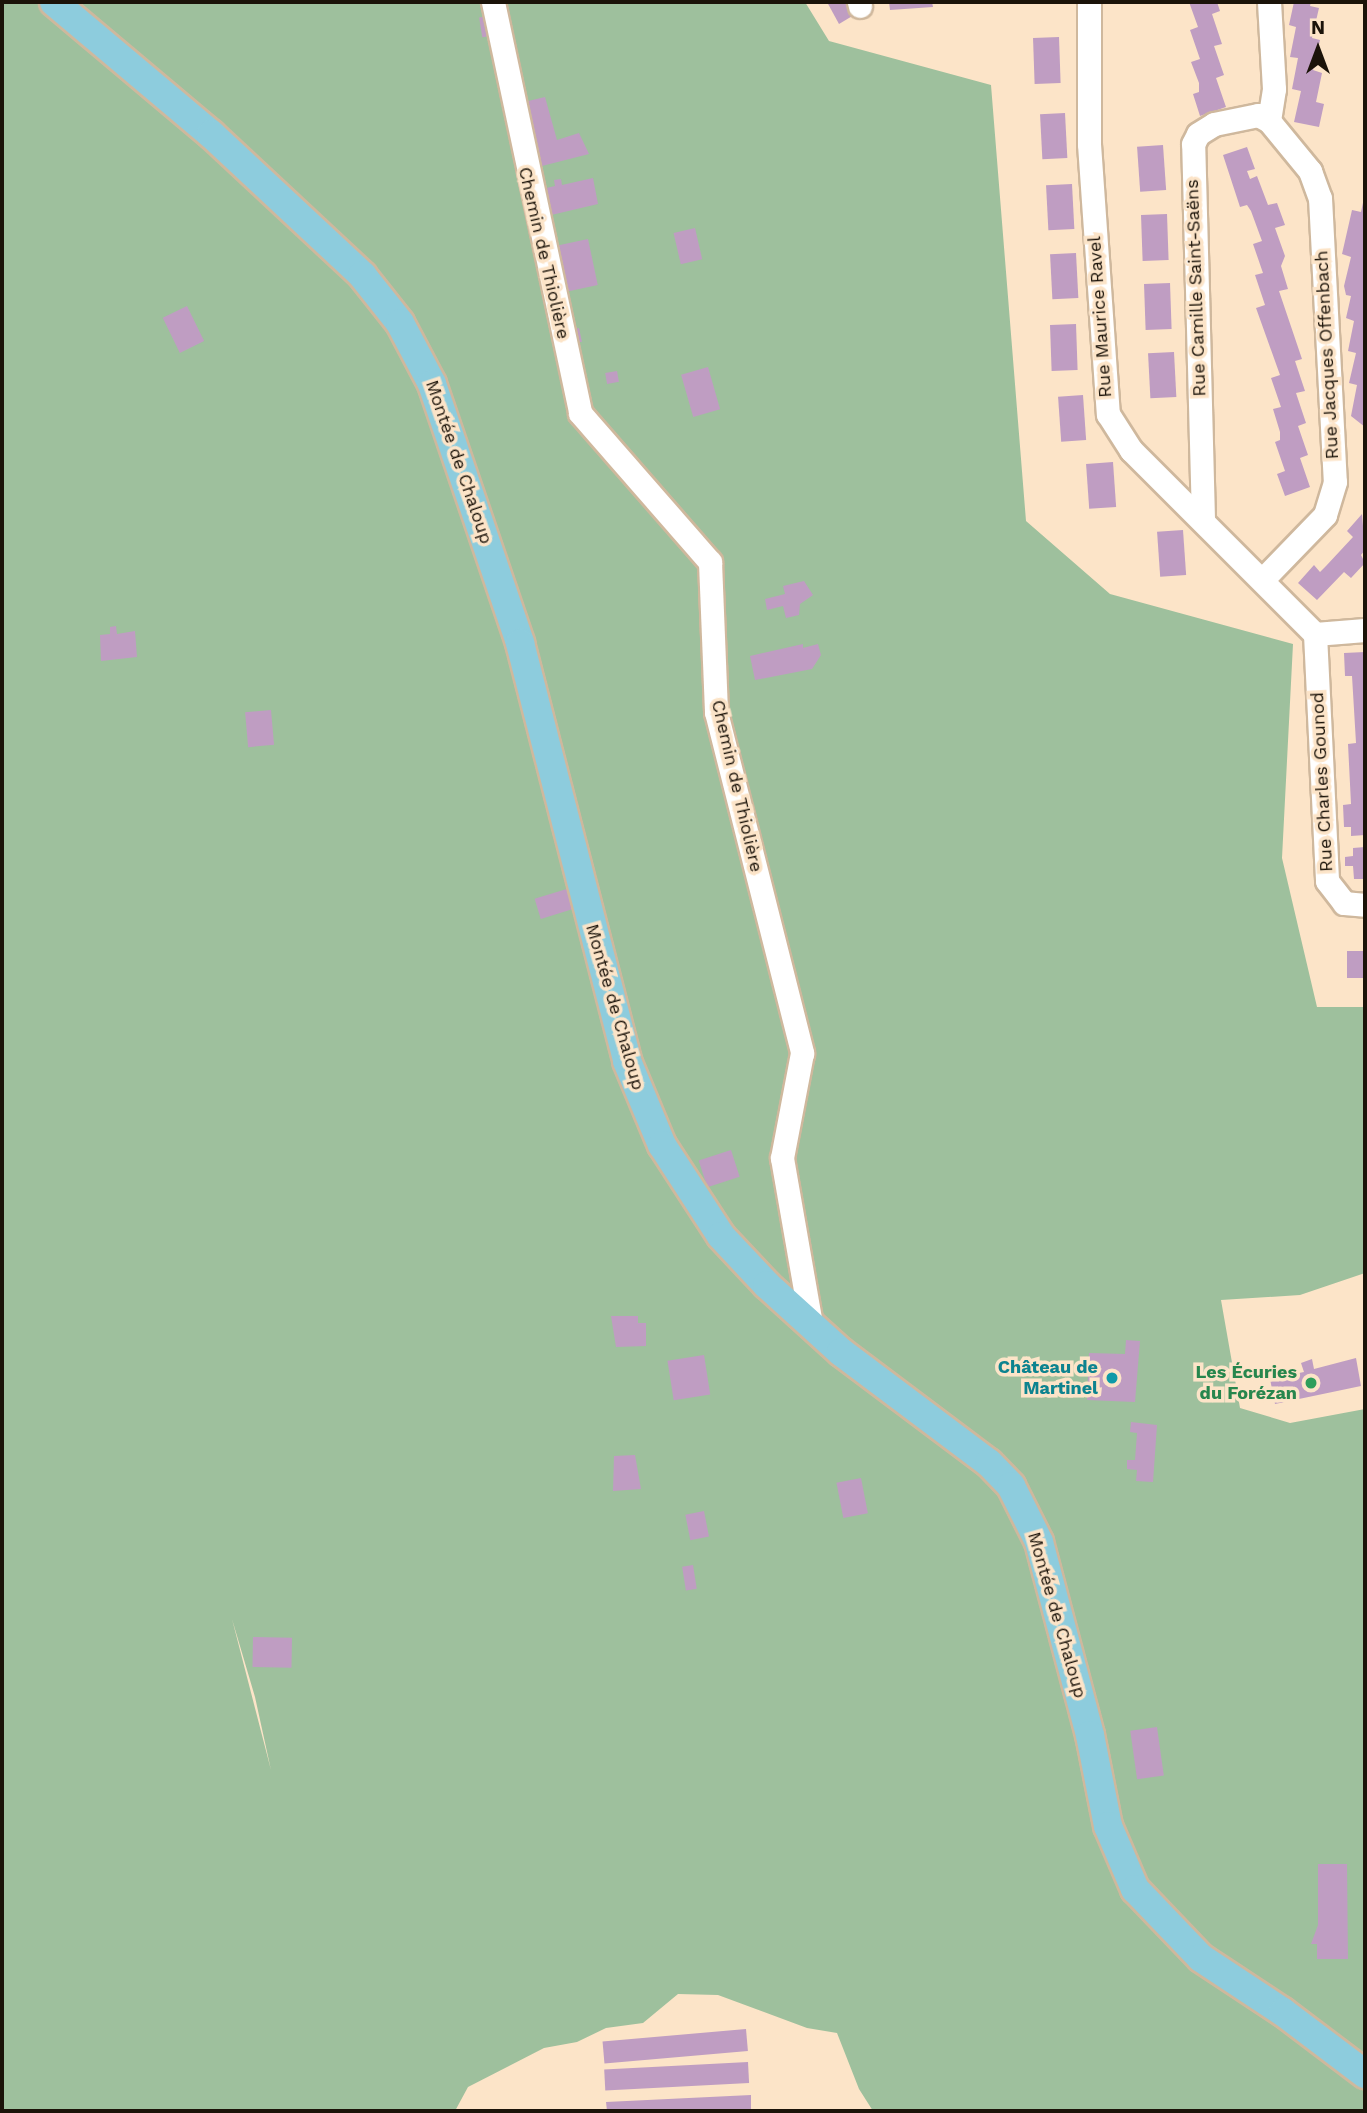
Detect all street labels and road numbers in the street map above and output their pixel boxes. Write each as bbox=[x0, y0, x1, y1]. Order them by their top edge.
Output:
street label: Chemin de Thiolière bbox=[514, 165, 574, 341]
street label: Rue Camille Saint-Saëns bbox=[1181, 179, 1211, 397]
street label: Rue Maurice Ravel bbox=[1084, 236, 1116, 398]
street label: Rue Jacques Offenbach bbox=[1311, 250, 1343, 460]
street label: Montée de Chaloup bbox=[421, 377, 497, 547]
street label: Rue Charles Gounod bbox=[1307, 692, 1337, 872]
street label: Chemin de Thiolière bbox=[707, 698, 767, 874]
street label: Montée de Chaloup bbox=[581, 922, 649, 1092]
street label: Montée de Chaloup bbox=[1023, 1530, 1091, 1700]

